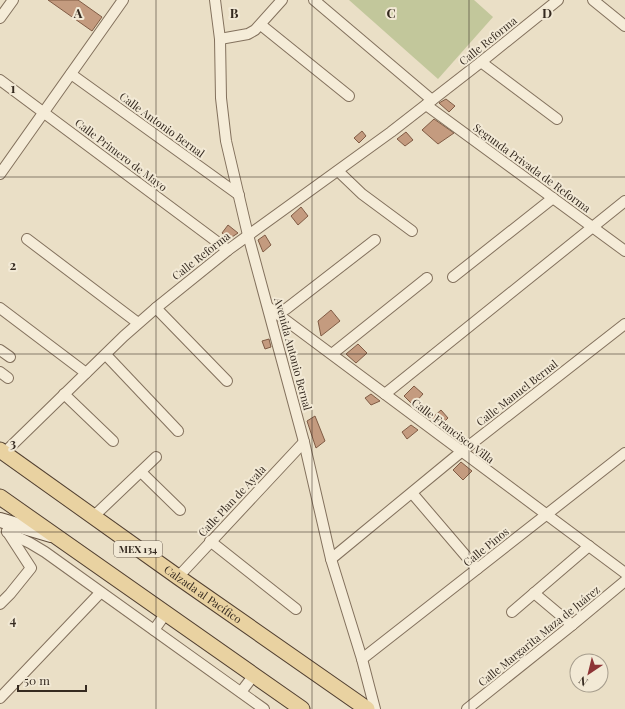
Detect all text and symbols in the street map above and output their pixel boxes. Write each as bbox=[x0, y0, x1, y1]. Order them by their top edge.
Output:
text: A bbox=[73, 4, 83, 21]
text: B bbox=[230, 4, 239, 21]
text: C bbox=[386, 4, 396, 21]
text: D bbox=[542, 4, 552, 21]
street label: Calle Reforma bbox=[456, 12, 520, 68]
text: 1 bbox=[11, 79, 16, 96]
street label: Calle Antonio Bernal bbox=[117, 89, 208, 161]
street label: Calle Primero de Mayo bbox=[72, 115, 171, 194]
street label: Segunda Privada de Reforma bbox=[471, 120, 594, 216]
street label: Calle Reforma bbox=[169, 228, 233, 283]
text: 2 bbox=[10, 256, 17, 273]
street label: Avenida Antonio Bernal bbox=[271, 295, 316, 412]
street label: Calle Manuel Bernal bbox=[473, 356, 560, 429]
street label: Calle Francisco Villa bbox=[409, 395, 498, 467]
text: 3 bbox=[10, 434, 16, 451]
street label: Calle Plan de Ayala bbox=[195, 461, 269, 540]
street label: Calle Pinos bbox=[460, 524, 512, 570]
road number: MEX 134 bbox=[114, 541, 162, 557]
street label: Calzada al Pacífico bbox=[161, 562, 245, 626]
street label: Calle Margarita Maza de Juárez bbox=[475, 582, 603, 689]
text: 4 bbox=[10, 611, 17, 628]
north arrow bbox=[569, 653, 609, 693]
scale bar bbox=[18, 667, 86, 693]
text: 50 m bbox=[24, 672, 50, 688]
text: N bbox=[575, 673, 591, 690]

